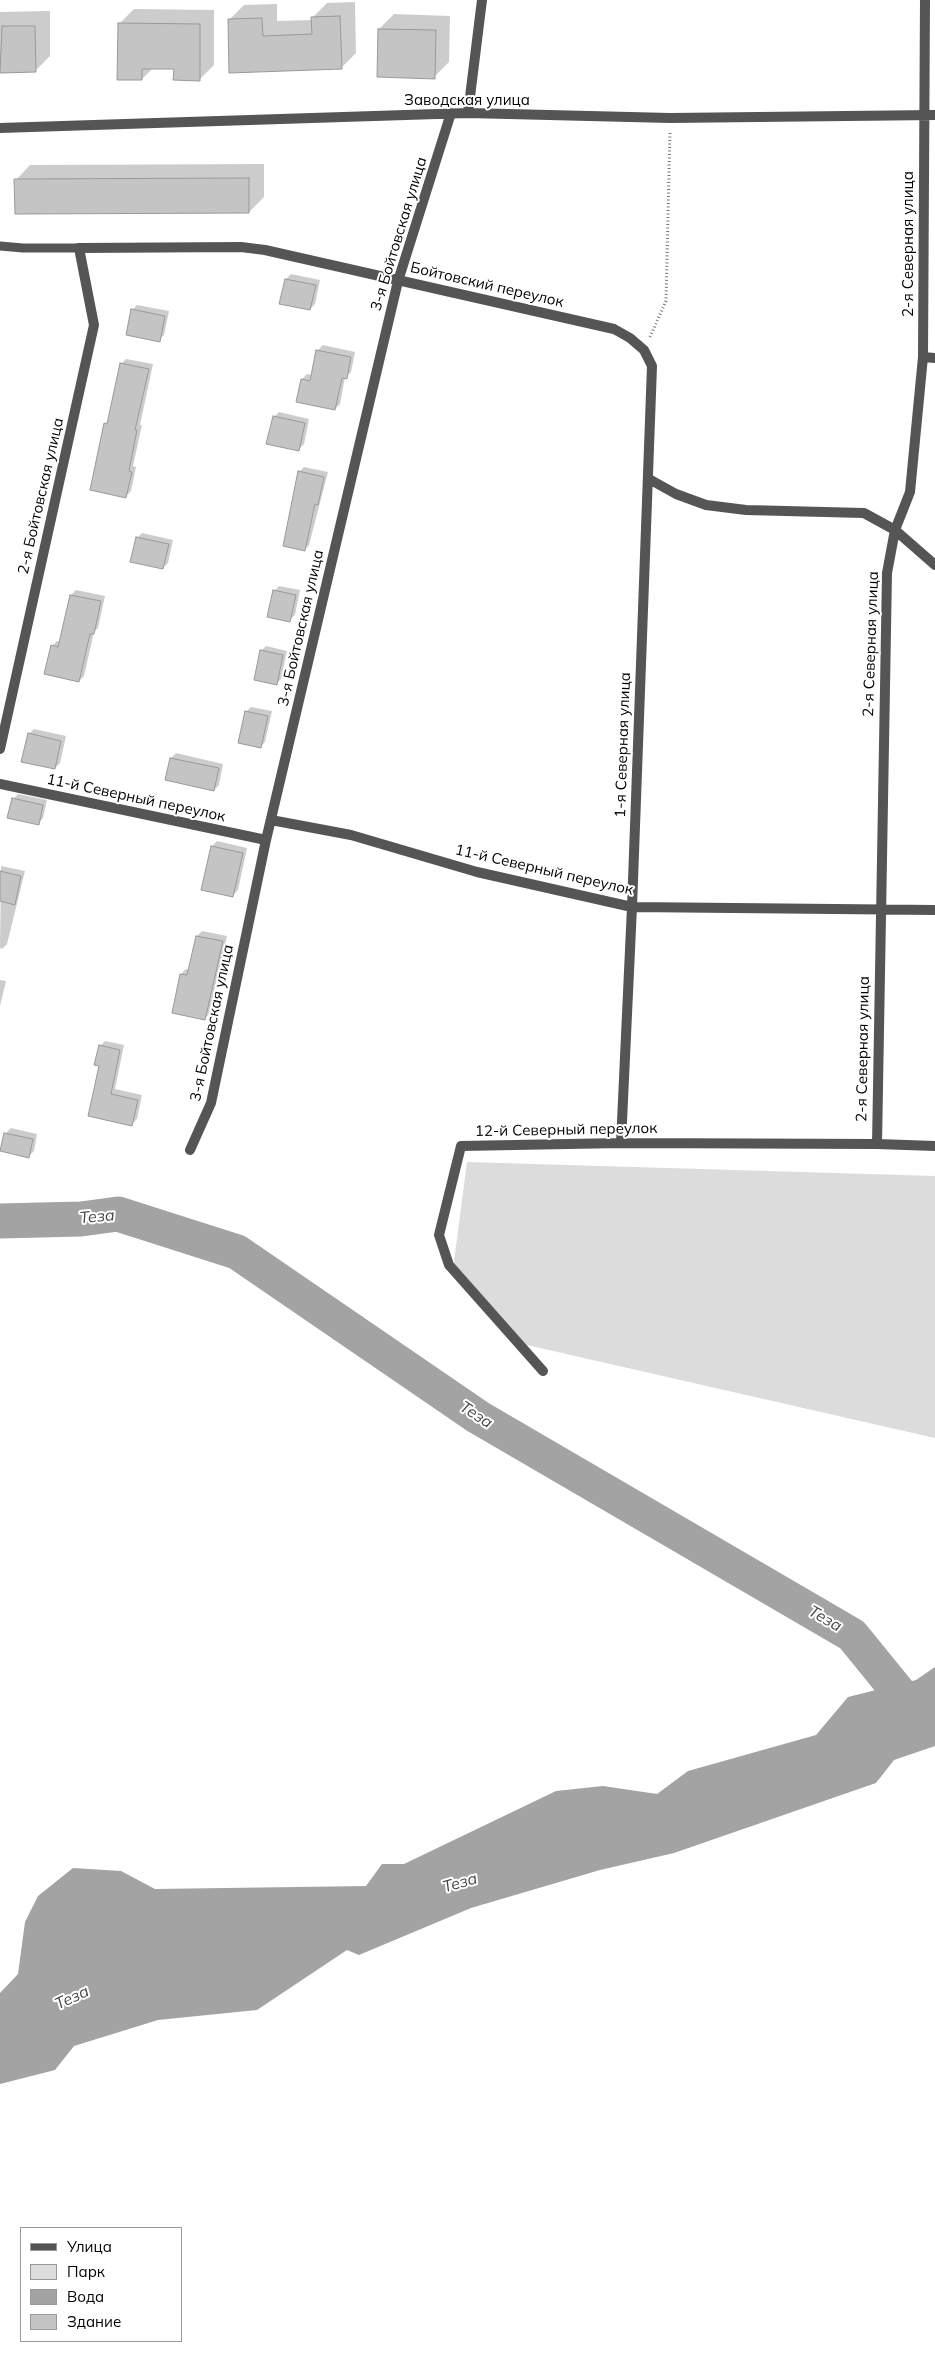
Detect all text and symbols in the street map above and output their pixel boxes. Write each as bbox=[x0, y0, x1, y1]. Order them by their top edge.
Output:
street label: Заводская улица bbox=[404, 91, 530, 109]
street label: 3-я Бойтовская улица bbox=[367, 155, 431, 313]
street label: 2-я Северная улица bbox=[899, 171, 917, 317]
street label: Бойтовский переулок bbox=[409, 259, 565, 311]
street label: 2-я Бойтовская улица bbox=[14, 416, 68, 576]
street label: 3-я Бойтовская улица bbox=[274, 548, 328, 708]
street label: 2-я Северная улица bbox=[859, 571, 883, 717]
street label: 1-я Северная улица bbox=[611, 672, 635, 818]
street label: 11-й Северный переулок bbox=[45, 770, 227, 826]
street label: 11-й Северный переулок bbox=[453, 841, 635, 899]
street label: 3-я Бойтовская улица bbox=[187, 943, 237, 1103]
street label: 2-я Северная улица bbox=[853, 976, 873, 1122]
street label: 12-й Северный переулок bbox=[475, 1119, 657, 1141]
water label: Теза bbox=[79, 1206, 115, 1228]
water label: Теза bbox=[456, 1397, 496, 1433]
water label: Теза bbox=[805, 1602, 845, 1636]
water label: Теза bbox=[440, 1869, 480, 1897]
water label: Теза bbox=[52, 1982, 92, 2014]
legend bbox=[20, 2227, 182, 2342]
text: Улица bbox=[67, 2237, 112, 2256]
text: Парк bbox=[67, 2262, 105, 2281]
text: Вода bbox=[67, 2287, 104, 2306]
text: Здание bbox=[67, 2312, 121, 2331]

